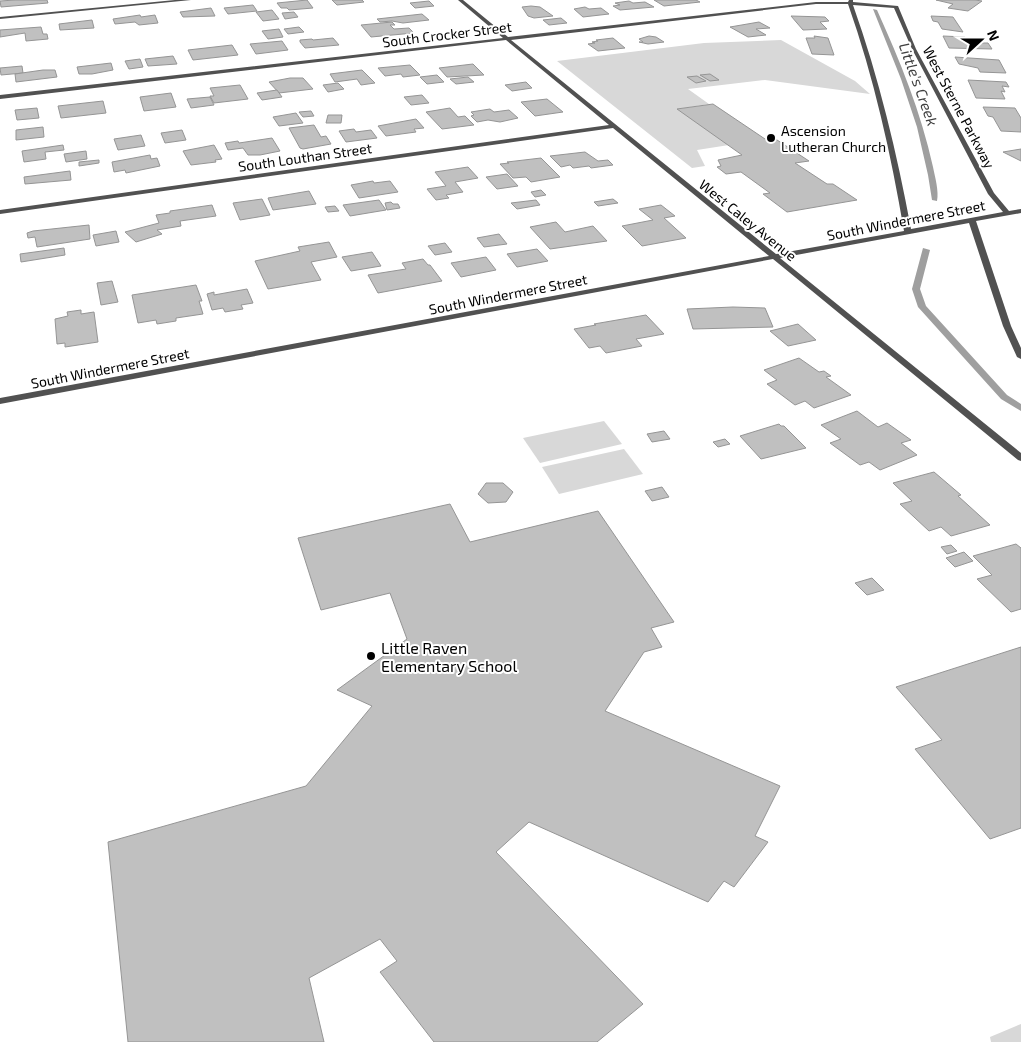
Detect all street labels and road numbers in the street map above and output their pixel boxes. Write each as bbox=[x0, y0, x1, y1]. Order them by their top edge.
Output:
street label: South Crocker Street bbox=[381, 18, 513, 50]
street label: West Sterne Parkway bbox=[919, 43, 999, 172]
street label: South Louthan Street bbox=[237, 139, 373, 175]
street label: West Caley Avenue bbox=[696, 176, 800, 264]
street label: South Windermere Street bbox=[825, 196, 987, 244]
street label: South Windermere Street bbox=[427, 270, 589, 318]
street label: South Windermere Street bbox=[29, 344, 191, 392]

